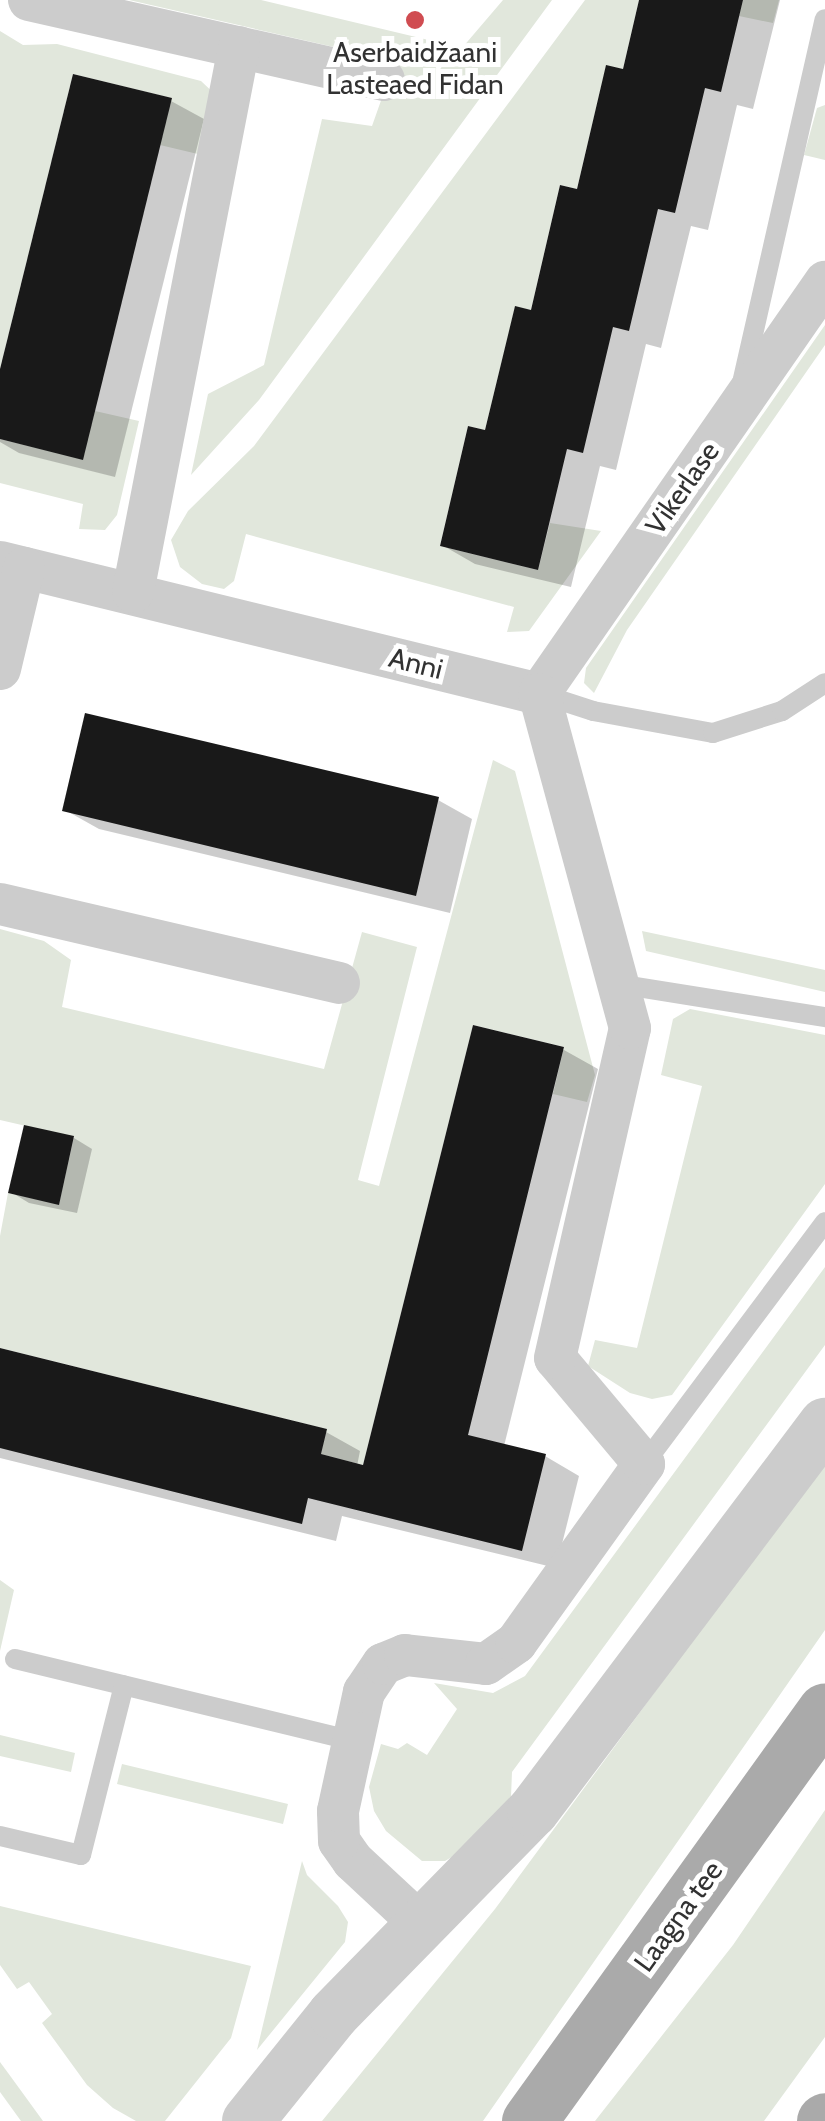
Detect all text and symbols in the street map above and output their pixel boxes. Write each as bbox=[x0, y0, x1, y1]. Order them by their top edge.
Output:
marker: Aserbaidžaani Lasteaed Fidan bbox=[404, 9, 426, 31]
place label: Aserbaidžaani Lasteaed Fidan bbox=[326, 35, 504, 101]
street label: Vikerlase bbox=[638, 435, 726, 541]
street label: Anni bbox=[386, 640, 446, 686]
street label: Laagna tee bbox=[627, 1854, 729, 1978]

